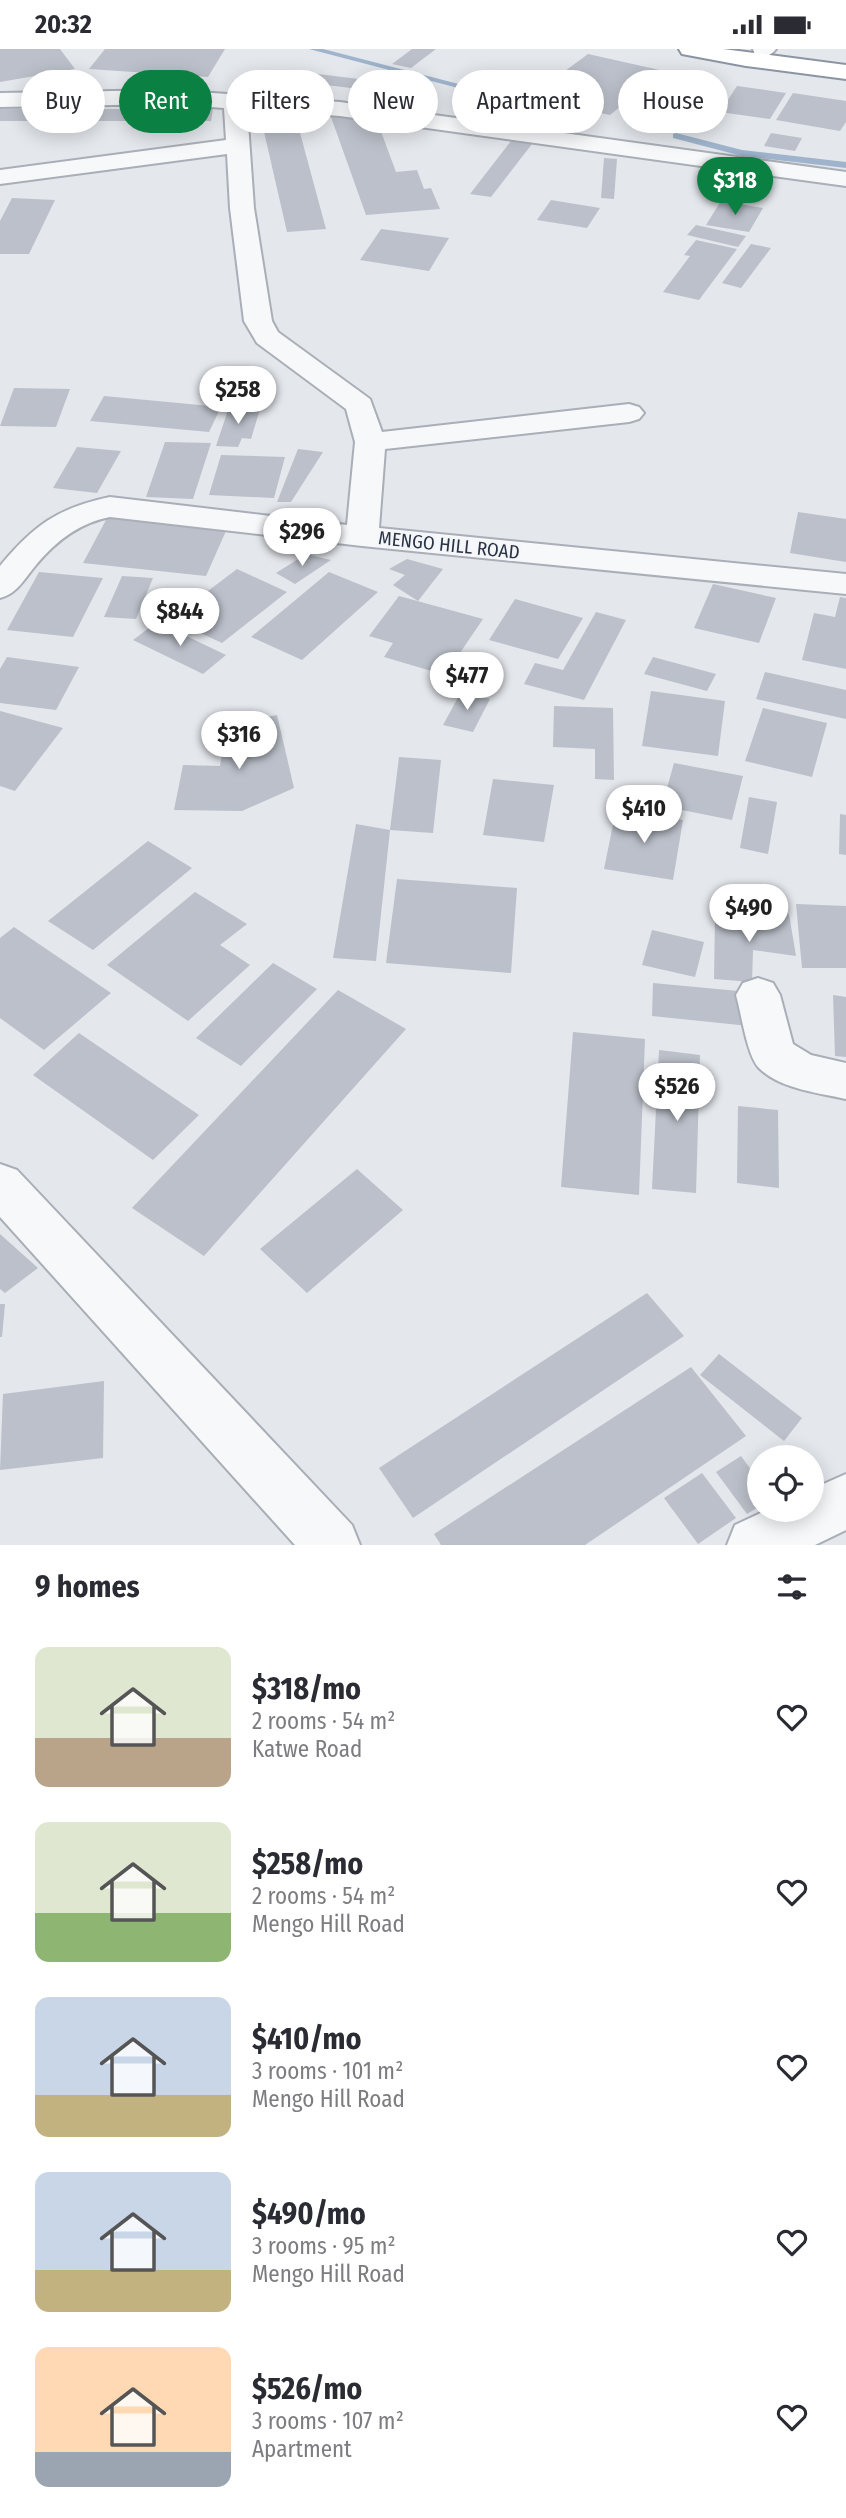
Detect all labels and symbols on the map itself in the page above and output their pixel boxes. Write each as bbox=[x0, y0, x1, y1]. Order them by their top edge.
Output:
pin: $318 bbox=[694, 157, 776, 217]
pin: $258 bbox=[197, 367, 279, 426]
pin: $296 bbox=[261, 509, 343, 568]
street label: MENGO HILL ROAD bbox=[377, 526, 521, 564]
pin: $844 bbox=[139, 589, 221, 648]
pin: $477 bbox=[426, 653, 508, 712]
pin: $316 bbox=[198, 711, 280, 771]
pin: $410 bbox=[603, 785, 685, 845]
pin: $490 bbox=[708, 885, 790, 944]
pin: $526 bbox=[636, 1063, 718, 1123]

